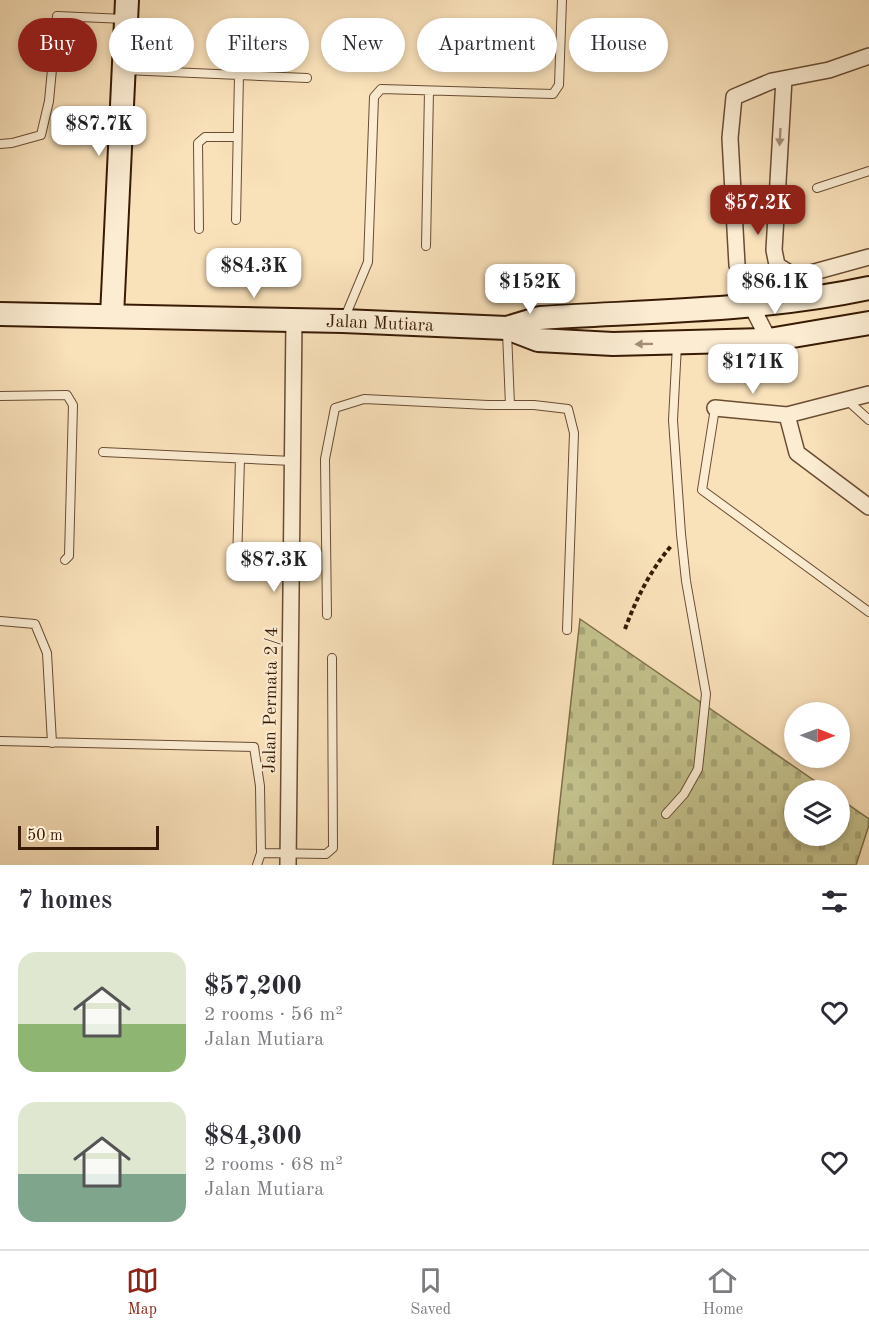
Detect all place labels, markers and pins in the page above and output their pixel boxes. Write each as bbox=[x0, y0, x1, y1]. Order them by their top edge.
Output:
pin: $87.7K bbox=[50, 106, 148, 157]
pin: $57.2K bbox=[709, 185, 807, 236]
pin: $84.3K bbox=[205, 248, 303, 299]
pin: $152K bbox=[488, 264, 572, 315]
pin: $86.1K bbox=[726, 264, 824, 315]
pin: $171K bbox=[711, 344, 795, 395]
pin: $87.3K bbox=[225, 542, 323, 593]

